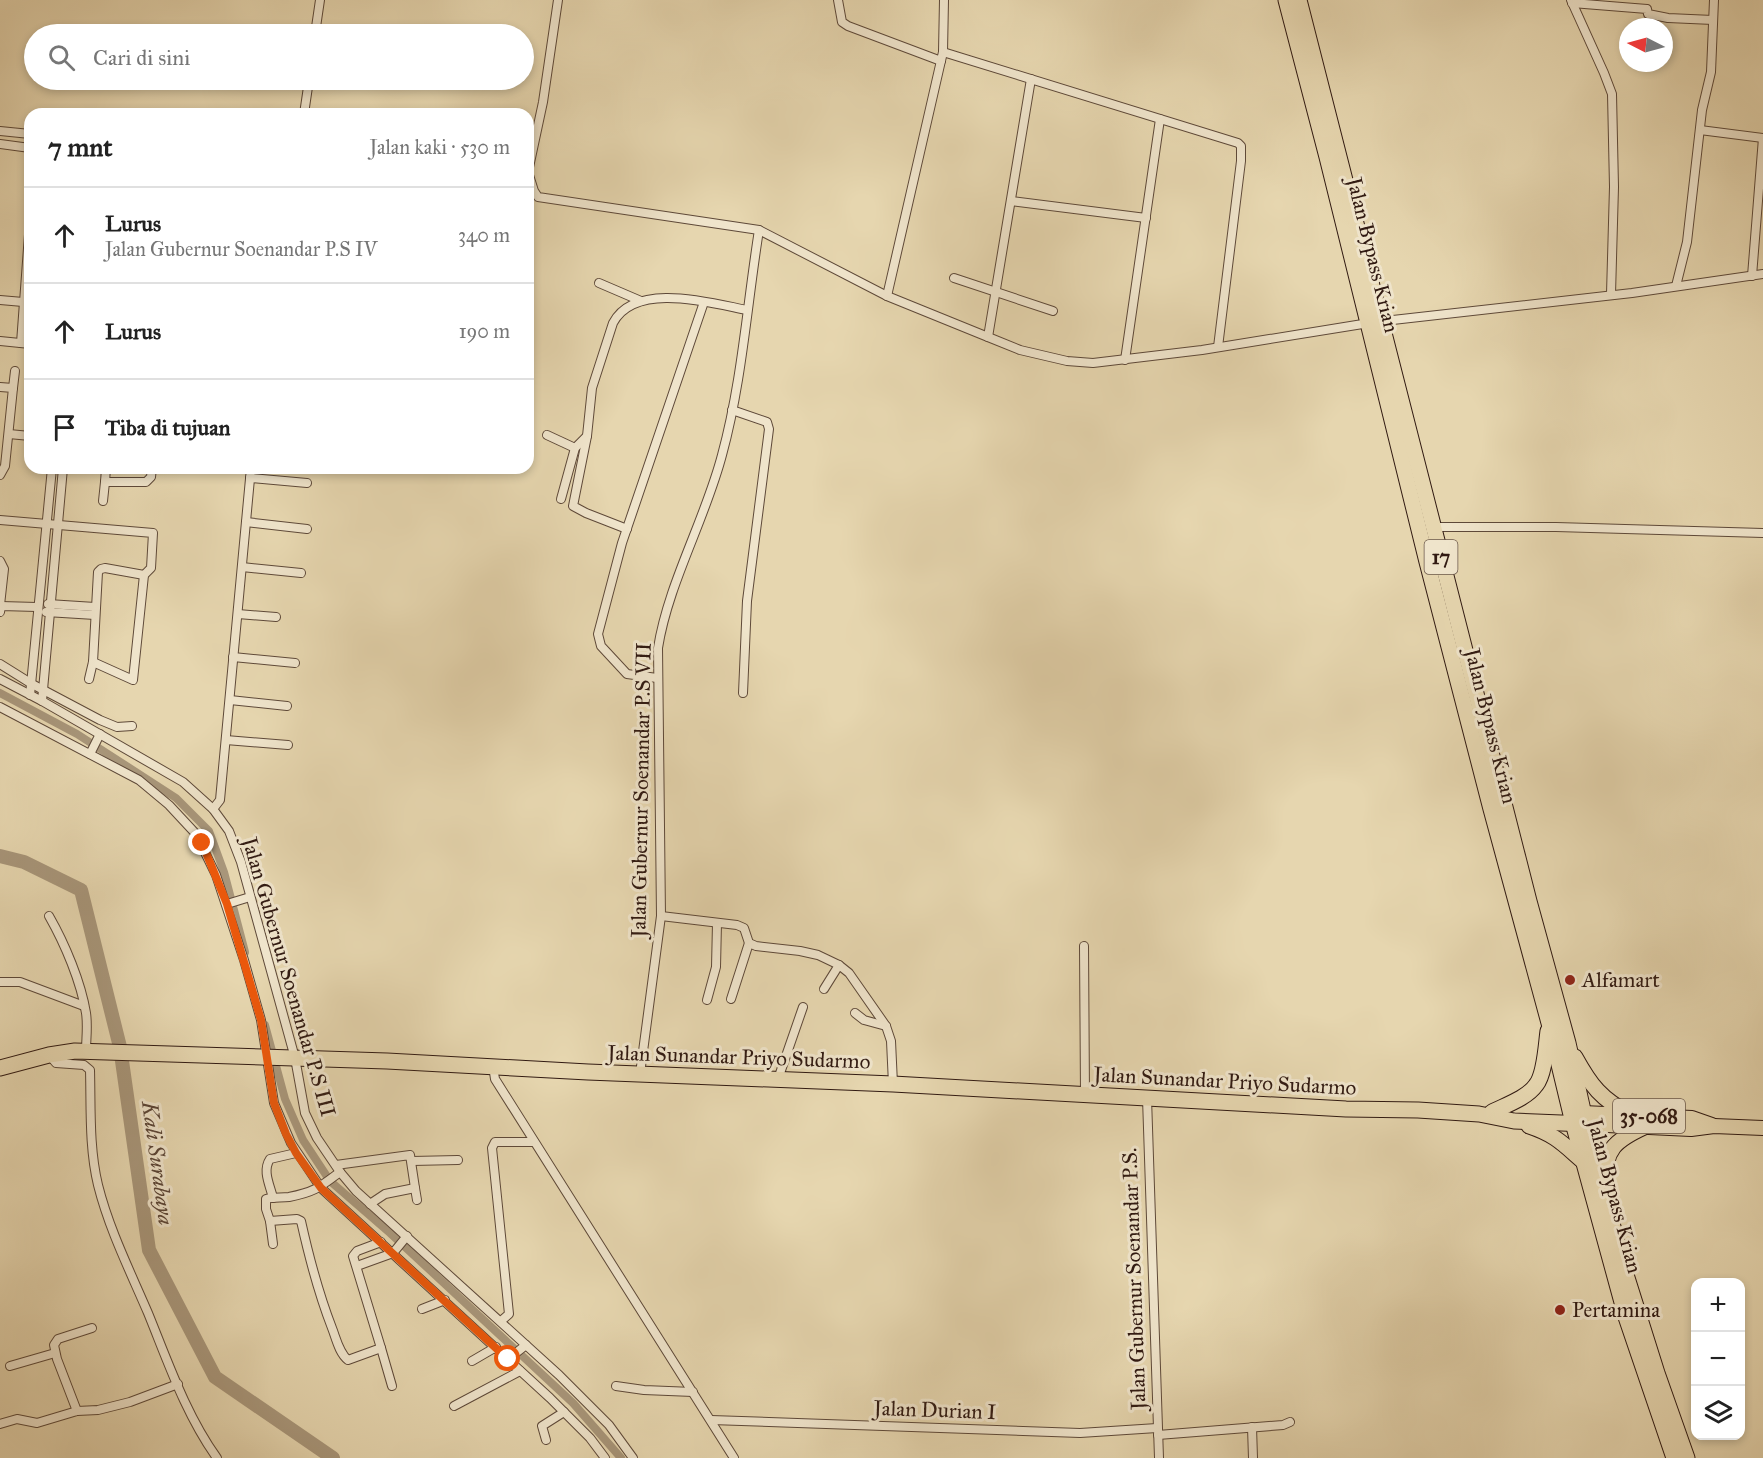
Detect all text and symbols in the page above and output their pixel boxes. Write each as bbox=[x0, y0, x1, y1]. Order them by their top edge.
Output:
north arrow bbox=[1619, 18, 1673, 72]
search box bbox=[24, 24, 534, 90]
icon: search bbox=[45, 41, 78, 74]
text: Cari di sini bbox=[93, 44, 190, 71]
text: 7 mnt bbox=[48, 131, 112, 163]
text: Jalan kaki · 530 m bbox=[369, 135, 510, 159]
street label: Jalan Bypass Krian bbox=[1341, 173, 1405, 335]
text: Lurus bbox=[105, 210, 161, 237]
icon: ahead bbox=[48, 219, 81, 252]
text: 340 m bbox=[458, 223, 510, 247]
text: Jalan Gubernur Soenandar P.S IV bbox=[105, 237, 377, 261]
icon: ahead bbox=[48, 315, 81, 348]
text: Lurus bbox=[105, 318, 161, 345]
text: 190 m bbox=[459, 319, 510, 343]
icon: arrive bbox=[48, 411, 81, 444]
text: Tiba di tujuan bbox=[105, 414, 230, 441]
road number: 17 bbox=[1424, 540, 1458, 574]
street label: Jalan Gubernur Soenandar P.S VII bbox=[625, 642, 657, 940]
street label: Jalan Bypass Krian bbox=[1459, 644, 1523, 806]
route end bbox=[188, 829, 214, 855]
street label: Jalan Gubernur Soenandar P.S III bbox=[236, 832, 341, 1120]
place label: Alfamart bbox=[1581, 967, 1660, 993]
marker: Alfamart bbox=[1563, 973, 1577, 987]
street label: Jalan Sunandar Priyo Sudarmo bbox=[605, 1039, 871, 1075]
street label: Jalan Sunandar Priyo Sudarmo bbox=[1091, 1061, 1357, 1101]
water label: Kali Surabaya bbox=[136, 1098, 180, 1227]
road number: 35-068 bbox=[1613, 1099, 1685, 1133]
street label: Jalan Bypass Krian bbox=[1581, 1114, 1648, 1276]
street label: Jalan Gubernur Soenandar P.S. bbox=[1116, 1148, 1152, 1412]
map controls bbox=[1691, 1278, 1745, 1440]
button: + bbox=[1691, 1278, 1745, 1332]
place label: Pertamina bbox=[1572, 1297, 1660, 1323]
marker: Pertamina bbox=[1553, 1303, 1567, 1317]
button: − bbox=[1691, 1332, 1745, 1386]
route start bbox=[494, 1345, 520, 1371]
button: layers bbox=[1691, 1386, 1745, 1440]
street label: Jalan Durian I bbox=[871, 1395, 997, 1425]

